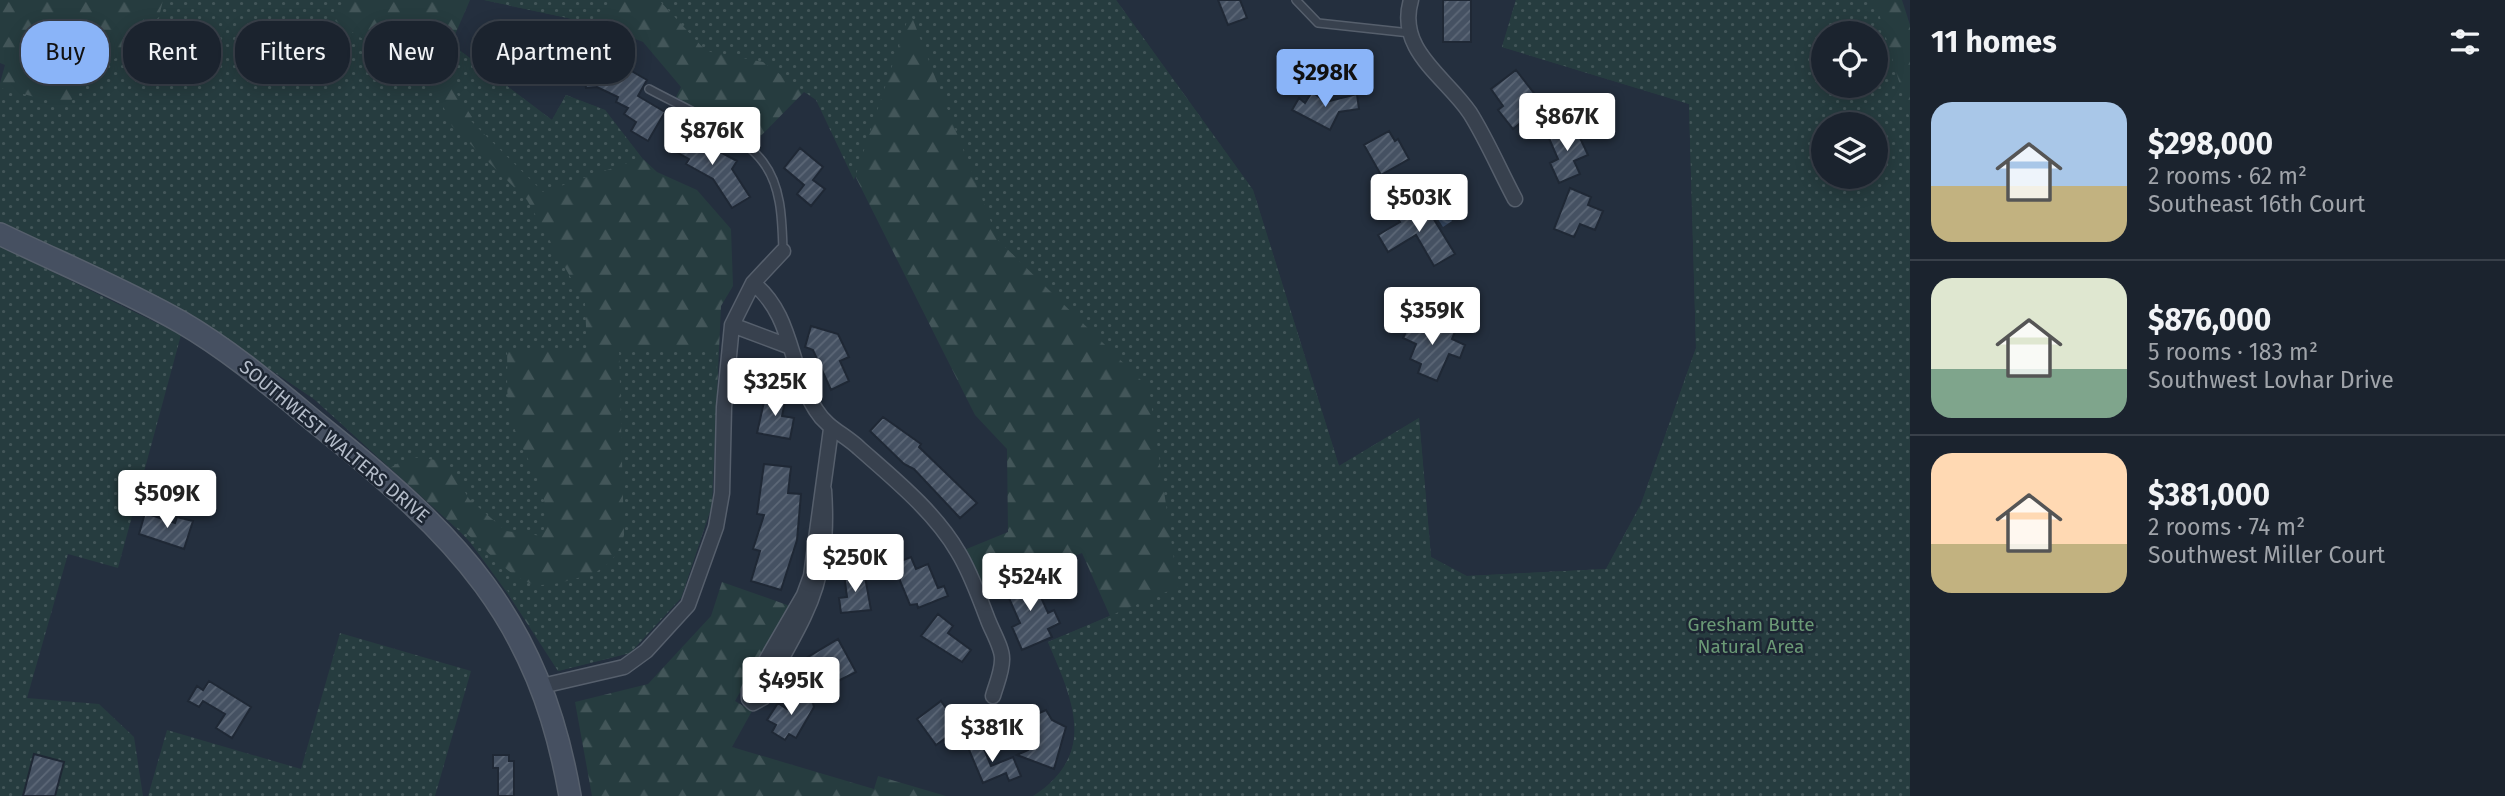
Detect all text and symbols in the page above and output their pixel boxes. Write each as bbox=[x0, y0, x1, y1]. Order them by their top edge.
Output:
chip: Buy bbox=[21, 21, 109, 84]
chip: Rent bbox=[123, 21, 221, 84]
chip: Filters bbox=[235, 21, 350, 84]
chip: New bbox=[364, 21, 458, 84]
chip: Apartment bbox=[472, 21, 635, 84]
map controls bbox=[1811, 21, 1888, 189]
button: locate bbox=[1811, 21, 1888, 98]
icon: filters bbox=[2446, 23, 2484, 61]
text: 11 homes bbox=[1931, 24, 2057, 60]
pin: $298K bbox=[1276, 50, 1374, 109]
text: $298K bbox=[1293, 58, 1357, 86]
pin: $867K bbox=[1518, 94, 1616, 153]
text: $867K bbox=[1535, 102, 1599, 130]
pin: $876K bbox=[663, 108, 761, 167]
button: layers bbox=[1811, 112, 1888, 189]
text: $876K bbox=[680, 116, 744, 144]
text: $298,000 bbox=[2148, 126, 2273, 162]
icon: home bbox=[1987, 130, 2071, 214]
text: 2 rooms · 62 m² bbox=[2148, 162, 2307, 190]
pin: $503K bbox=[1370, 174, 1468, 234]
text: $503K bbox=[1387, 183, 1451, 211]
text: Southeast 16th Court bbox=[2148, 190, 2365, 218]
pin: $359K bbox=[1383, 288, 1481, 347]
text: $359K bbox=[1400, 296, 1464, 324]
text: $876,000 bbox=[2148, 302, 2271, 338]
icon: home bbox=[1987, 306, 2071, 390]
text: 5 rooms · 183 m² bbox=[2148, 338, 2318, 366]
street label: SOUTHWEST WALTERS DRIVE bbox=[235, 355, 434, 528]
pin: $325K bbox=[726, 358, 824, 418]
text: Southwest Lovhar Drive bbox=[2148, 366, 2394, 394]
text: $325K bbox=[743, 367, 807, 395]
pin: $509K bbox=[118, 470, 216, 530]
text: $381,000 bbox=[2148, 477, 2270, 513]
text: $509K bbox=[134, 479, 200, 507]
icon: home bbox=[1987, 481, 2071, 565]
text: 2 rooms · 74 m² bbox=[2148, 513, 2305, 541]
pin: $250K bbox=[806, 534, 904, 594]
text: Southwest Miller Court bbox=[2148, 541, 2385, 569]
text: $250K bbox=[823, 543, 887, 571]
pin: $524K bbox=[981, 554, 1079, 613]
text: $524K bbox=[998, 562, 1062, 590]
park label: Gresham Butte Natural Area bbox=[1687, 613, 1815, 658]
pin: $495K bbox=[742, 658, 840, 717]
text: $495K bbox=[759, 666, 823, 694]
pin: $381K bbox=[943, 704, 1041, 764]
text: $381K bbox=[961, 713, 1023, 741]

